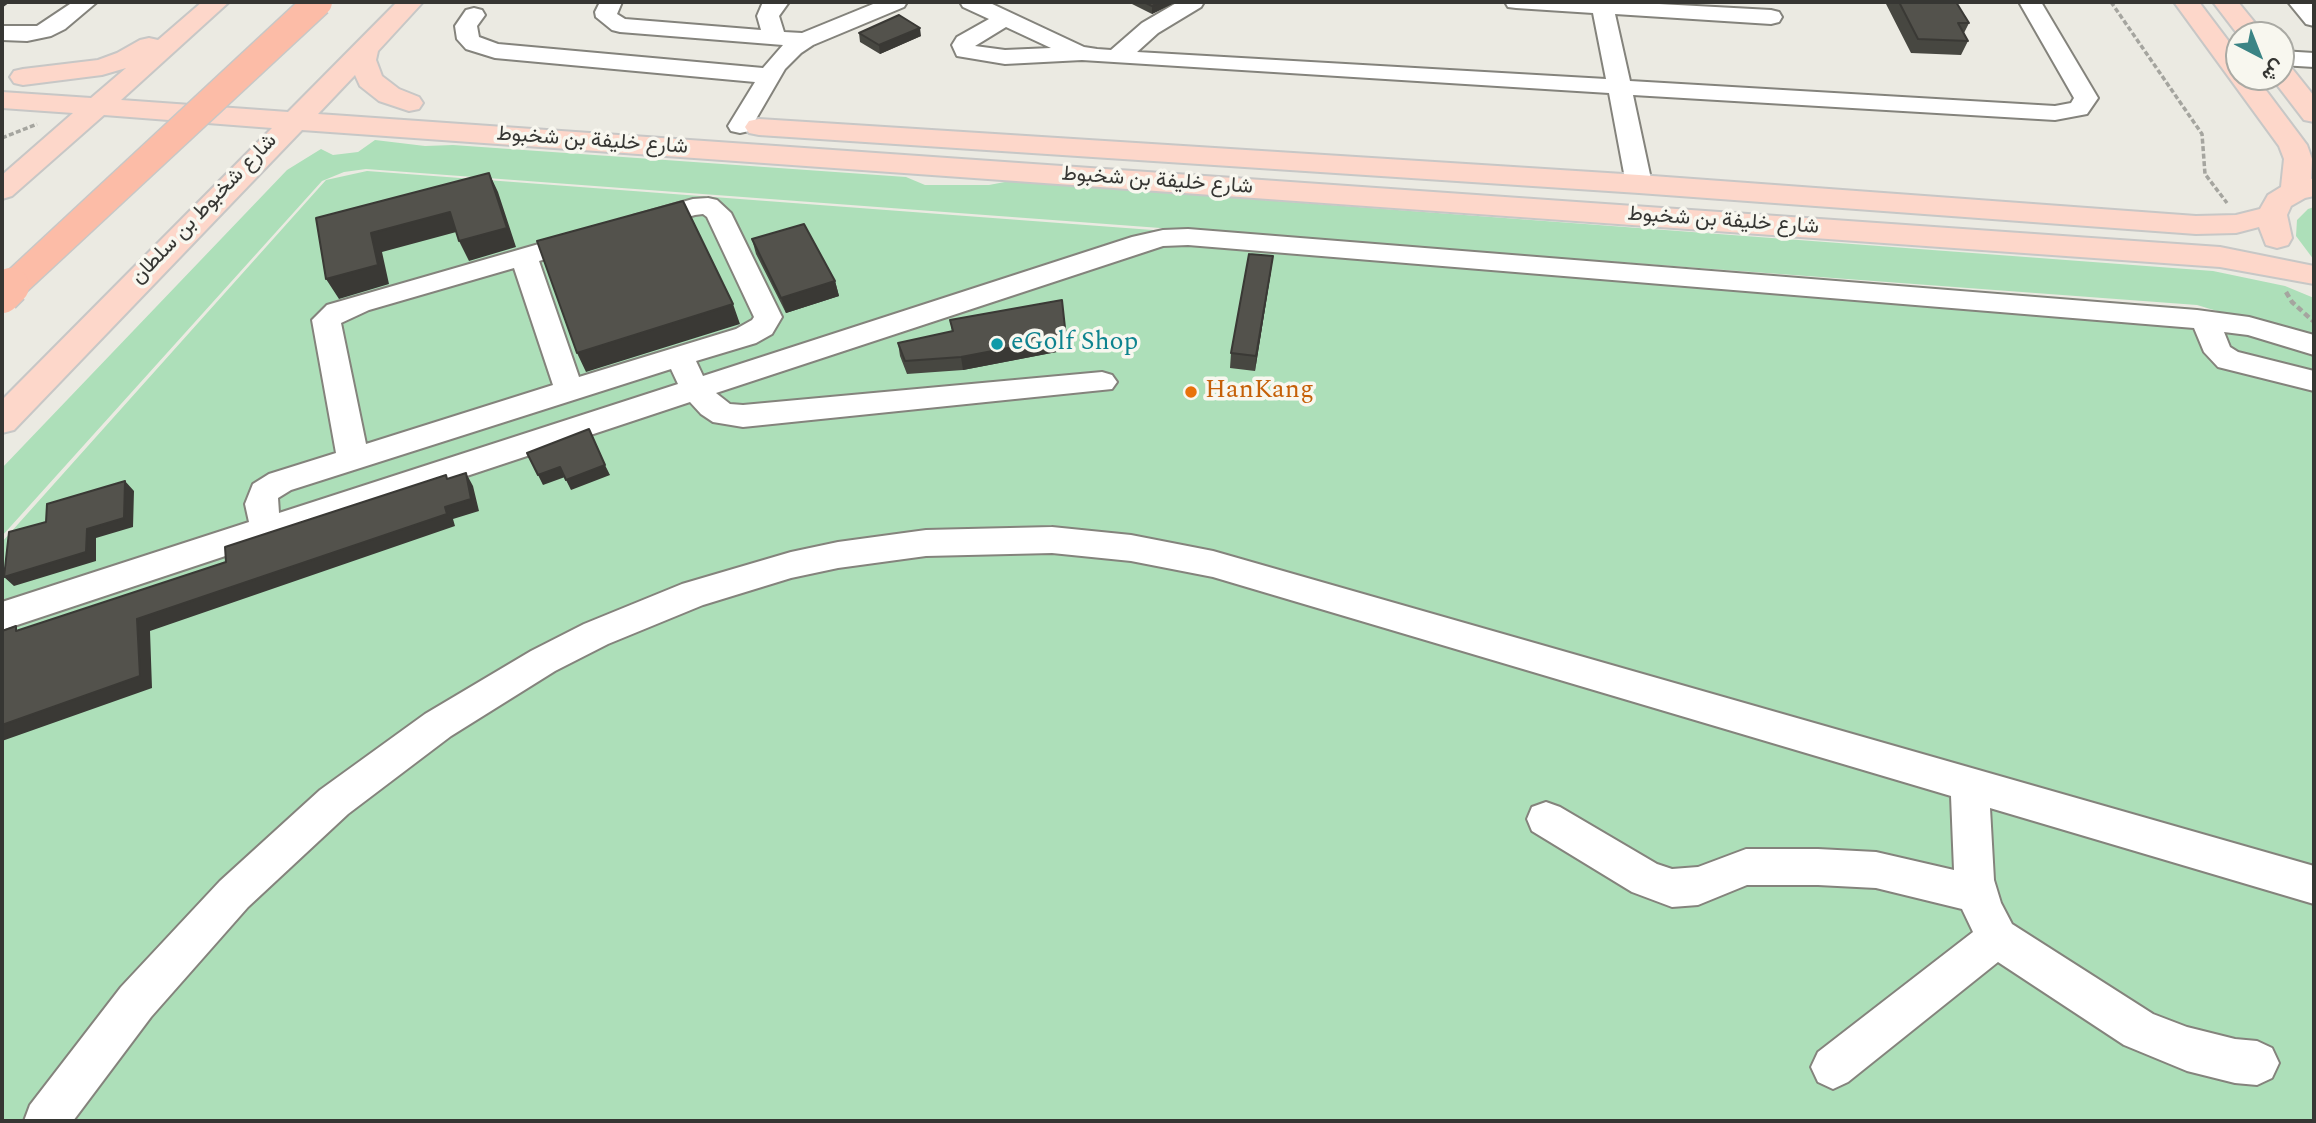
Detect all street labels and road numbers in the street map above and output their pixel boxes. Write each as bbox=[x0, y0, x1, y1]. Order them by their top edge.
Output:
street label: شارع خليفة بن شخبوط bbox=[495, 123, 689, 161]
street label: شارع شخبوط بن سلطان bbox=[127, 130, 283, 290]
street label: شارع خليفة بن شخبوط bbox=[1060, 163, 1254, 201]
street label: شارع خليفة بن شخبوط bbox=[1626, 203, 1820, 241]

